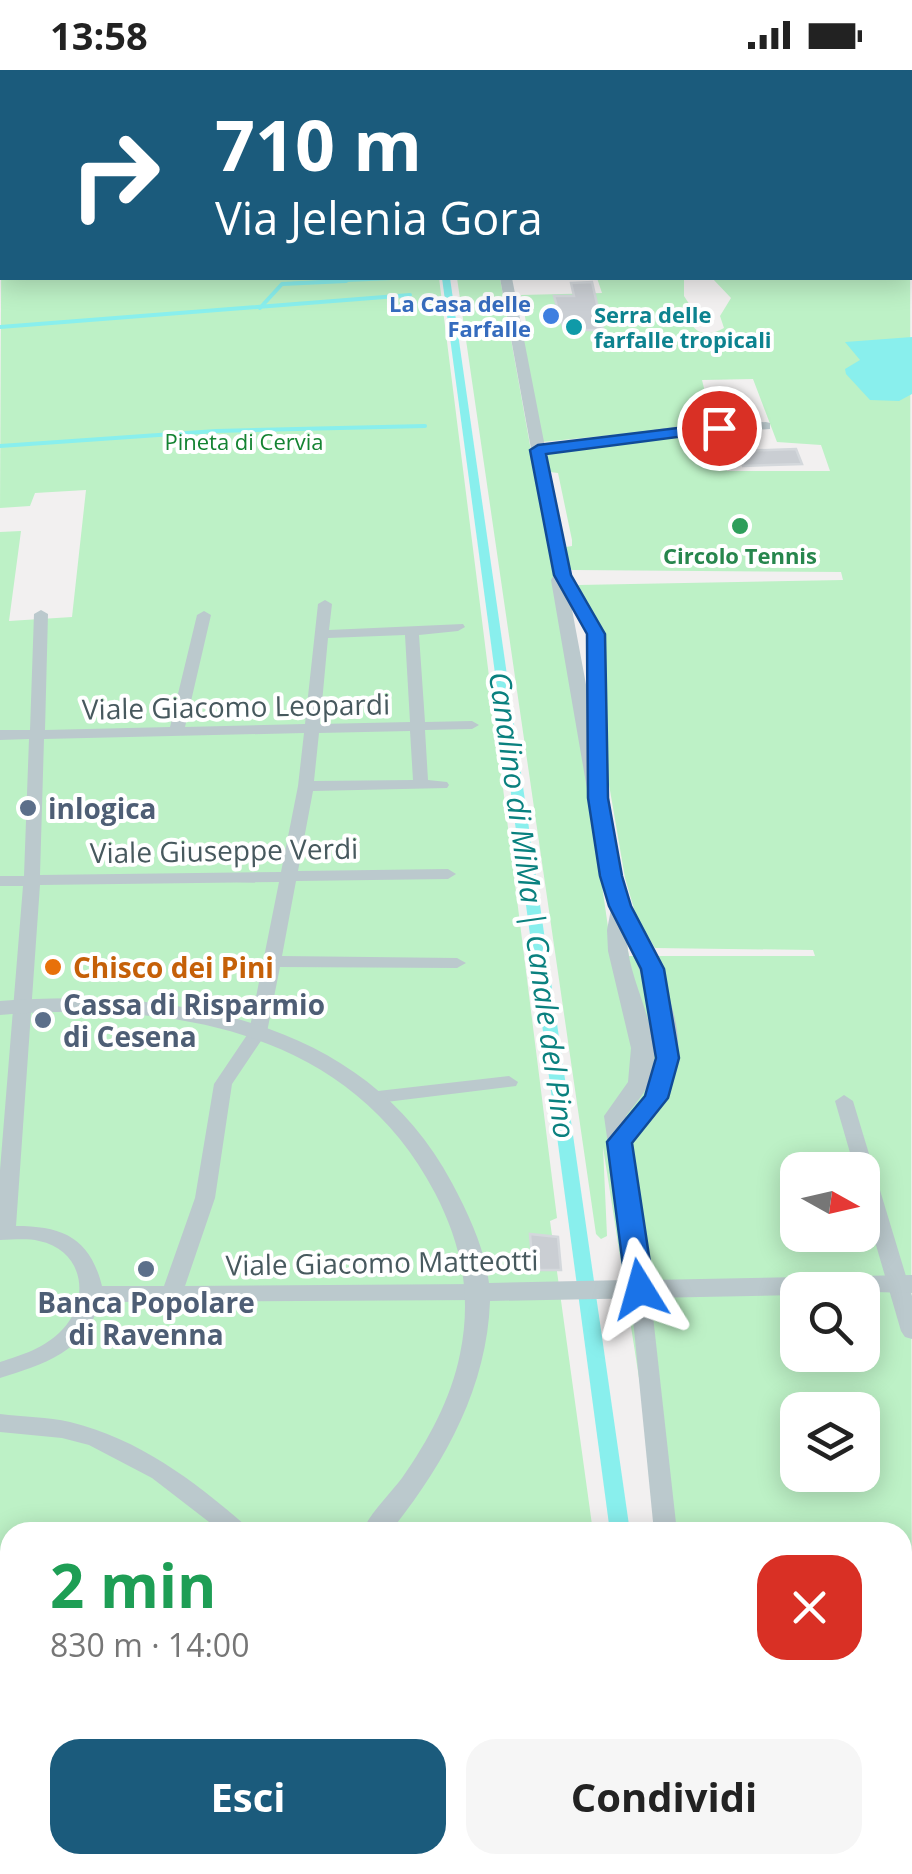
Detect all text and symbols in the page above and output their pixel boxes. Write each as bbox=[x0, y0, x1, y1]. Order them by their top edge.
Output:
text: 13:58 bbox=[50, 9, 148, 61]
text: 710 m bbox=[215, 96, 422, 192]
icon: right bbox=[50, 110, 180, 240]
text: Via Jelenia Gora bbox=[215, 187, 543, 248]
place label: La Casa delle Farfalle bbox=[389, 288, 531, 343]
place label: Serra delle farfalle tropicali bbox=[594, 299, 772, 354]
marker: La Casa delle Farfalle bbox=[540, 305, 562, 327]
marker: Serra delle farfalle tropicali bbox=[563, 316, 585, 338]
pin bbox=[677, 386, 762, 471]
icon: arrive bbox=[692, 401, 747, 456]
park label: Pineta di Cervia bbox=[164, 426, 324, 456]
marker: Circolo Tennis bbox=[729, 515, 751, 537]
place label: Circolo Tennis bbox=[663, 540, 817, 570]
water label: Canalino di MiMa | Canale del Pino bbox=[480, 669, 586, 1141]
street label: Viale Giacomo Leopardi bbox=[82, 684, 390, 728]
place label: inlogica bbox=[48, 789, 157, 827]
marker: inlogica bbox=[17, 797, 39, 819]
street label: Viale Giuseppe Verdi bbox=[90, 829, 358, 871]
place label: Chisco dei Pini bbox=[73, 948, 274, 986]
marker: Chisco dei Pini bbox=[42, 956, 64, 978]
place label: Cassa di Risparmio di Cesena bbox=[63, 985, 325, 1055]
marker: Cassa di Risparmio di Cesena bbox=[32, 1009, 54, 1031]
north arrow bbox=[780, 1152, 880, 1252]
map controls bbox=[780, 1152, 880, 1492]
position arrow bbox=[588, 1237, 692, 1341]
street label: Viale Giacomo Matteotti bbox=[225, 1240, 539, 1284]
marker: Banca Popolare di Ravenna bbox=[135, 1258, 157, 1280]
button: search bbox=[780, 1272, 880, 1372]
place label: Banca Popolare di Ravenna bbox=[37, 1283, 255, 1353]
button: layers bbox=[780, 1392, 880, 1492]
text: 2 min bbox=[50, 1544, 217, 1626]
button: close bbox=[757, 1555, 862, 1660]
text: 830 m · 14:00 bbox=[50, 1623, 249, 1666]
button: Esci bbox=[50, 1739, 446, 1854]
button: Condividi bbox=[466, 1739, 862, 1854]

